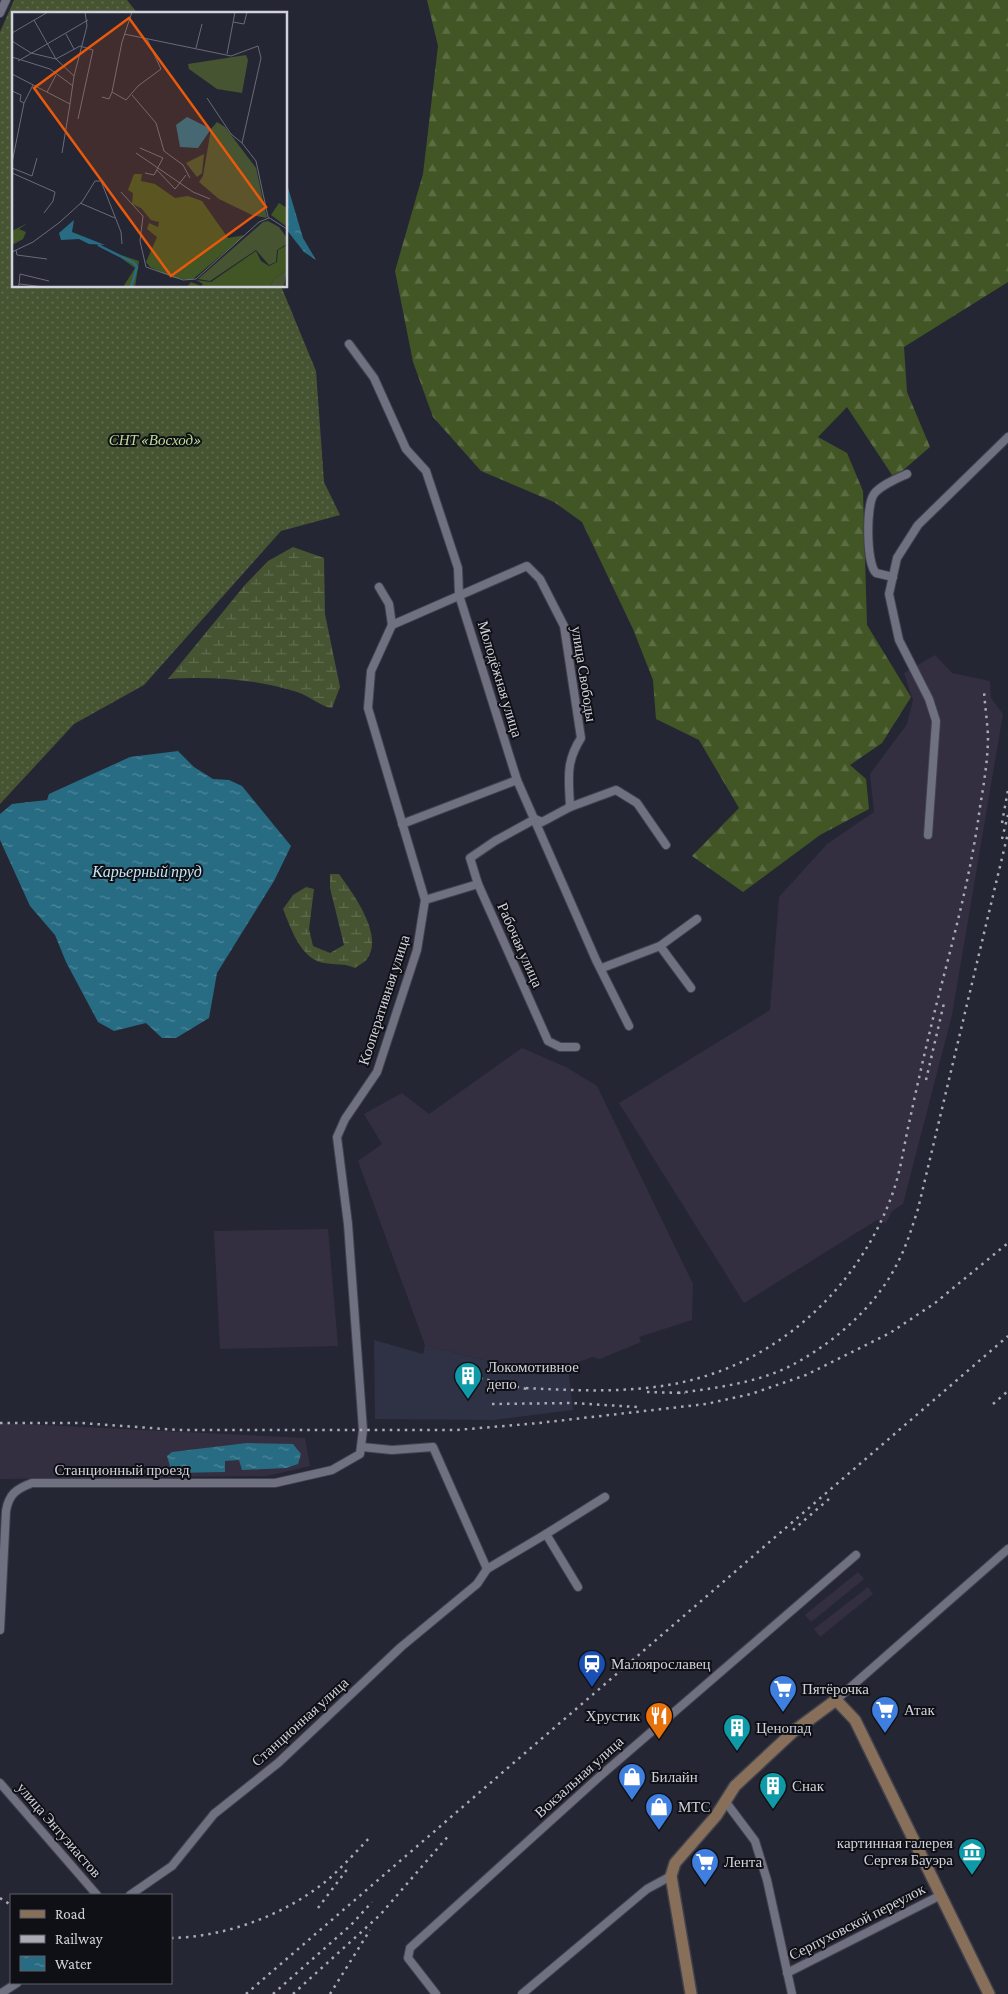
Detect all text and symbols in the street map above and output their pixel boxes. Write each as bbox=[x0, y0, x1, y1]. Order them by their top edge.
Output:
inset map bbox=[12, 12, 288, 288]
park label: СНТ «Восход» bbox=[109, 432, 201, 448]
street label: Молодёжная улица bbox=[475, 619, 525, 739]
street label: улица Свободы bbox=[569, 625, 599, 723]
water label: Карьерный пруд bbox=[91, 863, 202, 881]
street label: Рабочая улица bbox=[494, 900, 546, 990]
street label: Кооперативная улица bbox=[355, 933, 413, 1067]
place label: Локомотивное депо bbox=[487, 1359, 579, 1392]
building icon: Локомотивное депо bbox=[453, 1361, 483, 1400]
street label: Станционный проезд bbox=[54, 1462, 190, 1478]
station icon: Малоярославец bbox=[577, 1649, 607, 1688]
place label: Малоярославец bbox=[611, 1656, 711, 1672]
street label: Станционная улица bbox=[248, 1674, 352, 1770]
supermarket icon: Пятёрочка bbox=[768, 1674, 798, 1713]
place label: Пятёрочка bbox=[802, 1681, 869, 1697]
supermarket icon: Атак bbox=[870, 1695, 900, 1734]
restaurant icon: Хрустик bbox=[644, 1701, 674, 1740]
place label: Атак bbox=[904, 1702, 935, 1718]
place label: Хрустик bbox=[586, 1708, 641, 1724]
building icon: Ценопад bbox=[722, 1713, 752, 1752]
place label: Ценопад bbox=[756, 1720, 812, 1736]
street label: Вокзальная улица bbox=[532, 1733, 627, 1821]
shop icon: Билайн bbox=[617, 1762, 647, 1801]
place label: Билайн bbox=[651, 1769, 698, 1785]
building icon: Снак bbox=[758, 1771, 788, 1810]
place label: Снак bbox=[792, 1778, 825, 1794]
street label: улица Энтузиастов bbox=[14, 1780, 104, 1880]
shop icon: МТС bbox=[644, 1792, 674, 1831]
place label: МТС bbox=[678, 1799, 711, 1815]
place label: картинная галерея Сергея Бауэра bbox=[837, 1835, 953, 1868]
museum icon: картинная галерея Сергея Бауэра bbox=[957, 1837, 987, 1876]
supermarket icon: Лента bbox=[690, 1847, 720, 1886]
place label: Лента bbox=[724, 1854, 762, 1870]
street label: Серпуховской переулок bbox=[786, 1880, 928, 1963]
legend bbox=[10, 1894, 172, 1984]
text: Road bbox=[55, 1906, 86, 1922]
text: Railway bbox=[55, 1931, 103, 1948]
text: Water bbox=[55, 1956, 92, 1972]

